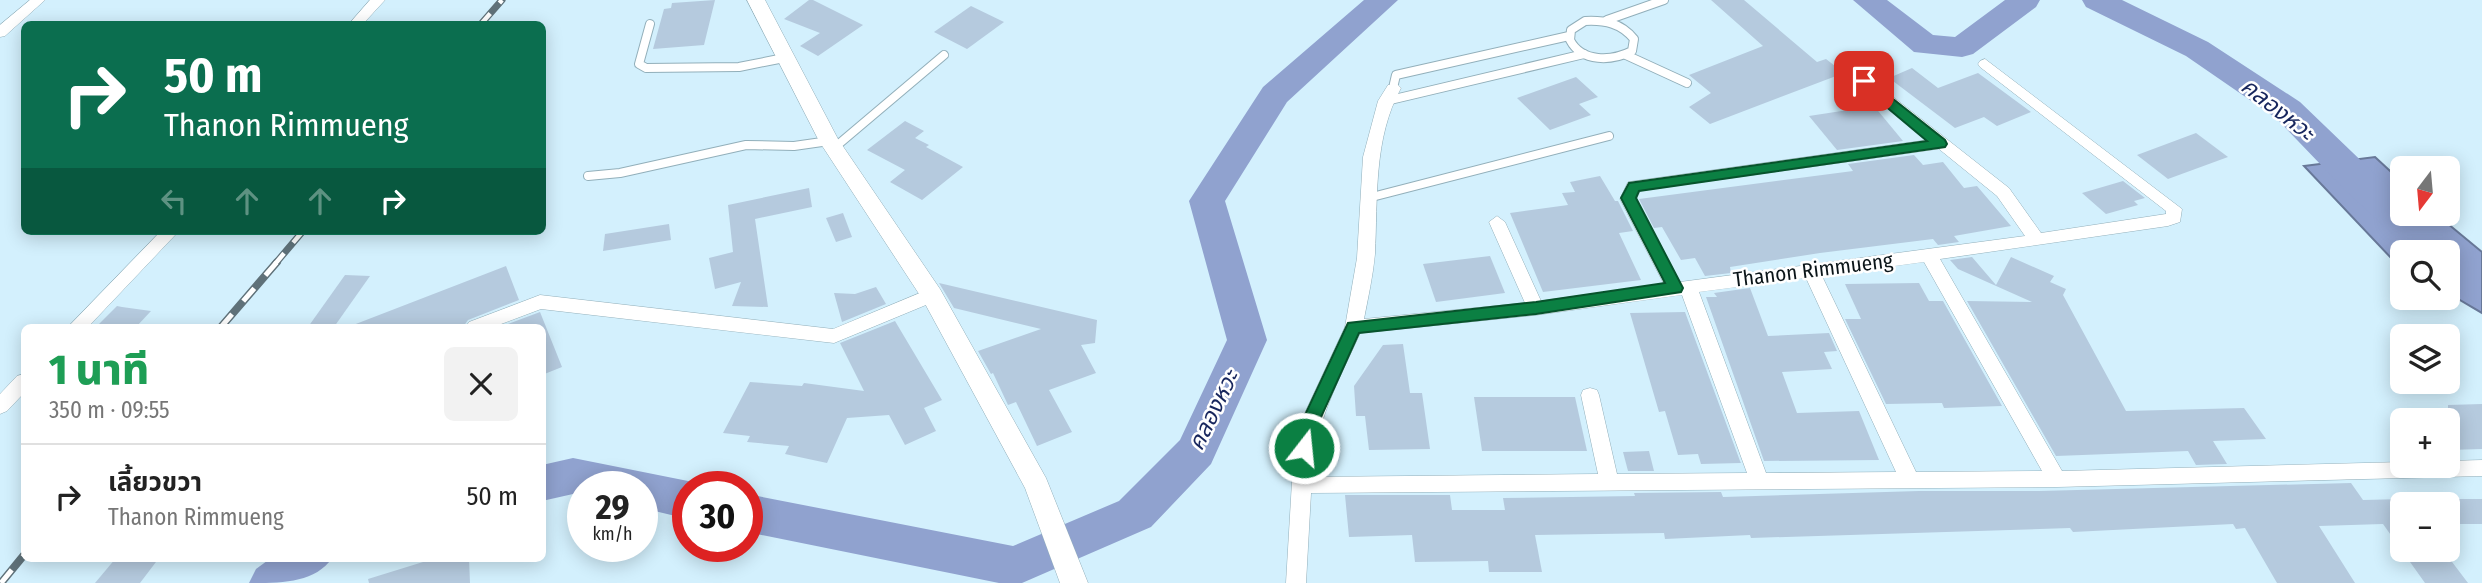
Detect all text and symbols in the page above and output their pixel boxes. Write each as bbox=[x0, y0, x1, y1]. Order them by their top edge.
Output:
text: 50 m bbox=[164, 46, 262, 105]
icon: right bbox=[49, 49, 140, 140]
pin bbox=[1834, 51, 1894, 111]
icon: arrive bbox=[1845, 62, 1883, 100]
water label: คลองหวะ bbox=[2236, 72, 2322, 148]
text: Thanon Rimmueng bbox=[164, 106, 409, 144]
north arrow bbox=[2390, 156, 2460, 226]
map controls bbox=[2390, 156, 2460, 562]
icon: left bbox=[155, 182, 193, 220]
icon: ahead bbox=[228, 182, 266, 220]
icon: ahead bbox=[301, 182, 339, 220]
icon: right bbox=[374, 182, 412, 220]
button: search bbox=[2390, 240, 2460, 310]
street label: Thanon Rimmueng bbox=[1732, 247, 1894, 293]
button: layers bbox=[2390, 324, 2460, 394]
text: 1 นาที bbox=[49, 345, 149, 395]
button: close bbox=[444, 347, 518, 421]
water label: คลองหวะ bbox=[1182, 363, 1245, 455]
text: 350 m · 09:55 bbox=[49, 396, 170, 424]
button: + bbox=[2390, 408, 2460, 478]
position arrow bbox=[1267, 411, 1341, 485]
text: เลี้ยวขวา bbox=[108, 467, 202, 498]
speed limit sign: 30 bbox=[672, 471, 763, 562]
icon: right bbox=[49, 478, 87, 516]
text: 50 m bbox=[466, 481, 518, 512]
text: 29 bbox=[595, 486, 630, 528]
button: − bbox=[2390, 492, 2460, 562]
text: Thanon Rimmueng bbox=[108, 503, 284, 531]
text: km/h bbox=[592, 523, 633, 545]

